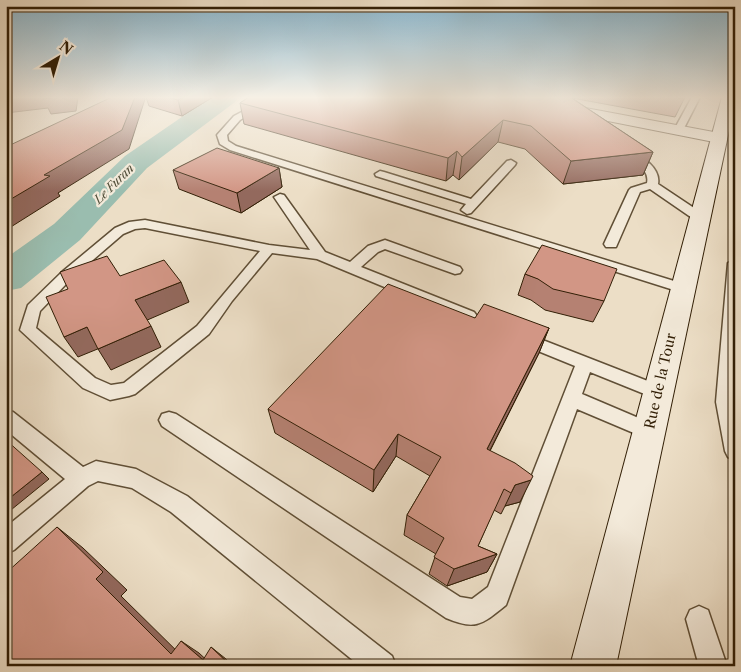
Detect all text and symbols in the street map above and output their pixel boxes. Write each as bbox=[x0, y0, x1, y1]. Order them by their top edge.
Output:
north arrow bbox=[32, 32, 82, 82]
text: N bbox=[56, 37, 76, 59]
water label: Le Furan bbox=[90, 161, 137, 207]
street label: Rue de la Tour bbox=[640, 331, 680, 431]

